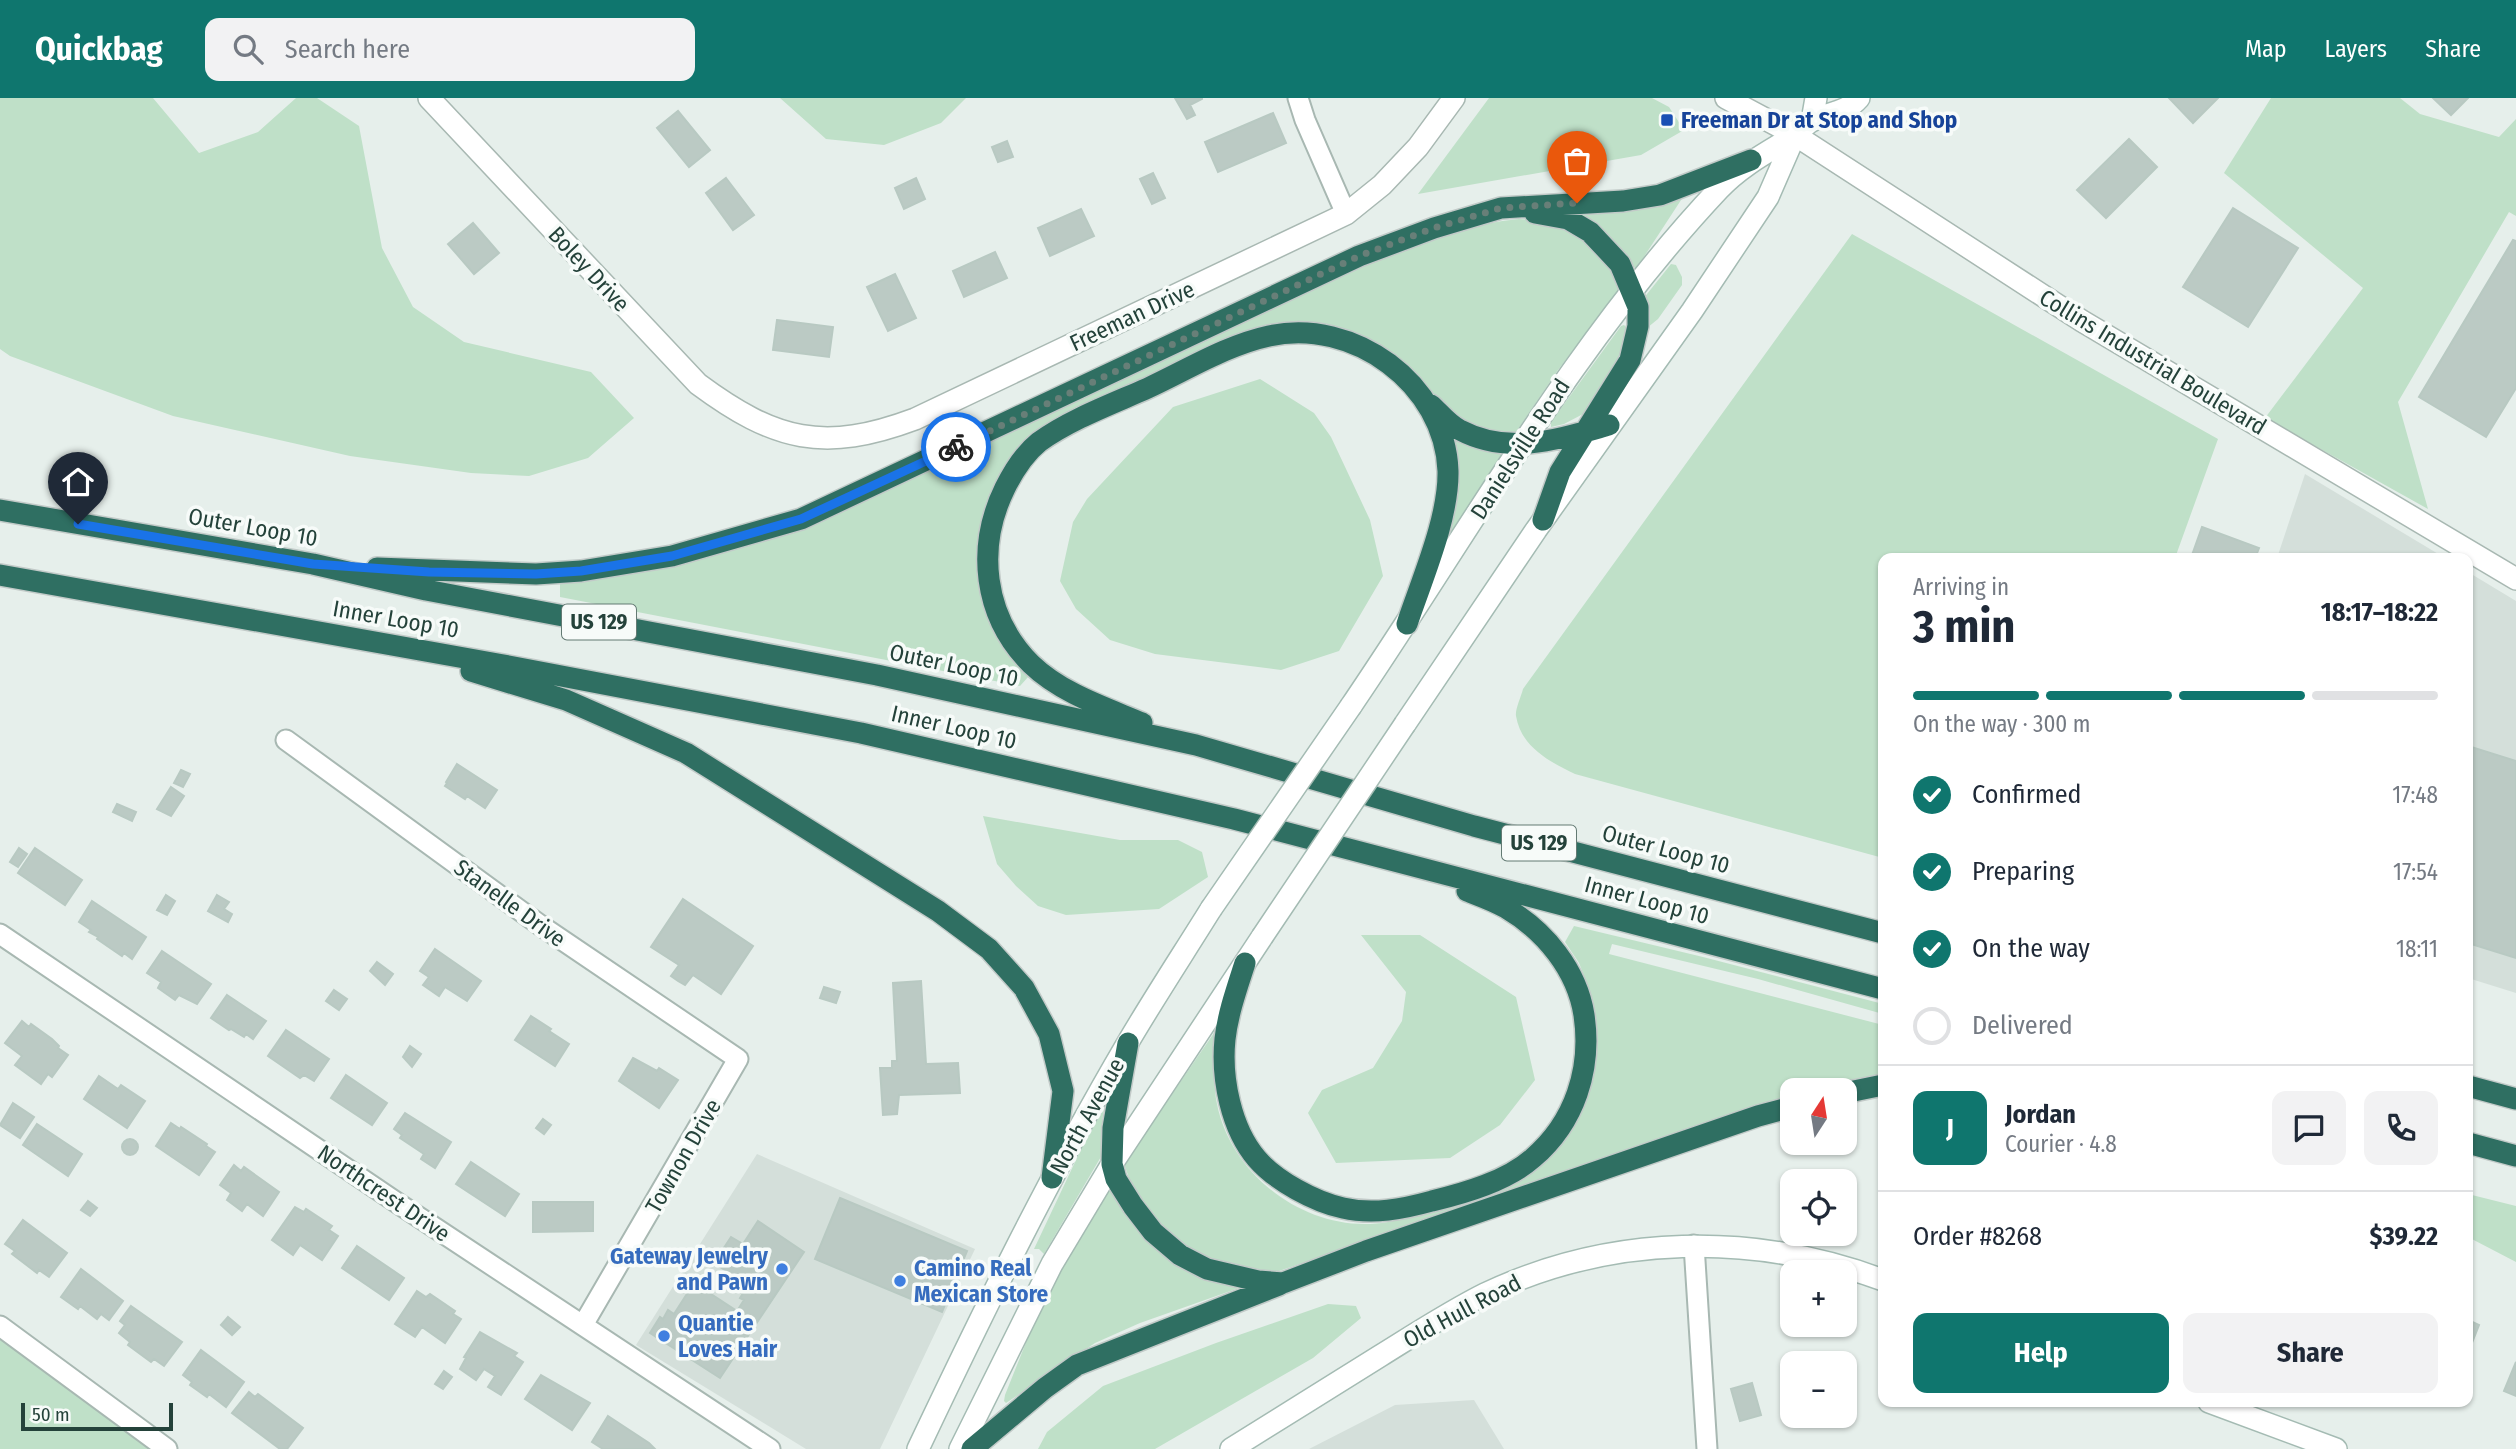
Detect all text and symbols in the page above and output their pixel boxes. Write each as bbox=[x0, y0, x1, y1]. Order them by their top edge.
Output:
search box bbox=[205, 18, 695, 81]
text: Quickbag bbox=[35, 29, 163, 69]
icon: search bbox=[229, 30, 267, 68]
text: Search here bbox=[285, 34, 410, 65]
text: Map bbox=[2245, 35, 2287, 63]
text: Layers bbox=[2325, 35, 2387, 63]
text: Share bbox=[2425, 35, 2481, 63]
place label: Freeman Dr at Stop and Shop bbox=[1681, 106, 1957, 134]
marker: Freeman Dr at Stop and Shop bbox=[1659, 112, 1675, 128]
pin bbox=[1547, 131, 1607, 203]
icon: bag bbox=[1558, 142, 1596, 180]
street label: Boley Drive bbox=[543, 221, 635, 317]
street label: Freeman Drive bbox=[1065, 275, 1199, 357]
street label: Collins Industrial Boulevard bbox=[2035, 283, 2271, 441]
street label: Danielsville Road bbox=[1464, 374, 1576, 524]
courier bbox=[921, 412, 991, 482]
icon: bike bbox=[937, 428, 975, 466]
pin bbox=[48, 452, 108, 524]
icon: home bbox=[59, 463, 97, 501]
street label: Outer Loop 10 bbox=[186, 502, 320, 552]
text: Arriving in bbox=[1913, 573, 2009, 601]
street label: Inner Loop 10 bbox=[331, 594, 461, 644]
text: 18:17–18:22 bbox=[2321, 597, 2438, 628]
text: 3 min bbox=[1913, 599, 2015, 654]
road number: US 129 bbox=[562, 604, 636, 640]
street label: Outer Loop 10 bbox=[887, 638, 1021, 692]
street label: Inner Loop 10 bbox=[889, 699, 1019, 755]
text: On the way · 300 m bbox=[1913, 710, 2090, 738]
icon: check bbox=[1913, 776, 1951, 814]
text: Confirmed bbox=[1972, 779, 2082, 810]
text: 17:48 bbox=[2392, 781, 2438, 809]
street label: Outer Loop 10 bbox=[1599, 819, 1733, 879]
road number: US 129 bbox=[1502, 826, 1576, 860]
street label: Stanelle Drive bbox=[449, 853, 571, 953]
icon: check bbox=[1913, 853, 1951, 891]
text: Preparing bbox=[1972, 856, 2074, 887]
text: 17:54 bbox=[2393, 858, 2438, 886]
street label: Inner Loop 10 bbox=[1582, 870, 1712, 930]
icon: check bbox=[1913, 930, 1951, 968]
text: On the way bbox=[1972, 933, 2090, 964]
text: 18:11 bbox=[2396, 935, 2438, 963]
text: Delivered bbox=[1972, 1010, 2073, 1041]
street label: North Avenue bbox=[1044, 1053, 1130, 1179]
north arrow bbox=[1780, 1078, 1857, 1155]
map controls bbox=[1780, 1078, 1857, 1428]
button: chat bbox=[2272, 1091, 2346, 1165]
button: phone bbox=[2364, 1091, 2438, 1165]
street label: Townon Drive bbox=[639, 1094, 727, 1218]
text: Jordan bbox=[2005, 1099, 2076, 1130]
text: J bbox=[1946, 1113, 1954, 1144]
text: Courier · 4.8 bbox=[2005, 1130, 2117, 1158]
street label: Northcrest Drive bbox=[312, 1138, 456, 1248]
button: locate bbox=[1780, 1169, 1857, 1246]
text: Order #8268 bbox=[1913, 1221, 2042, 1252]
text: $39.22 bbox=[2370, 1221, 2438, 1252]
place label: Gateway Jewelry and Pawn bbox=[610, 1242, 769, 1296]
place label: Camino Real Mexican Store bbox=[914, 1254, 1048, 1308]
button: + bbox=[1780, 1260, 1857, 1337]
marker: Gateway Jewelry and Pawn bbox=[774, 1261, 790, 1277]
street label: Old Hull Road bbox=[1398, 1268, 1526, 1354]
marker: Camino Real Mexican Store bbox=[892, 1273, 908, 1289]
place label: Quantie Loves Hair bbox=[678, 1309, 778, 1363]
button: Help bbox=[1913, 1313, 2169, 1393]
button: Share bbox=[2183, 1313, 2438, 1393]
marker: Quantie Loves Hair bbox=[656, 1328, 672, 1344]
button: − bbox=[1780, 1351, 1857, 1428]
scale bar bbox=[21, 1400, 173, 1432]
text: 50 m bbox=[32, 1403, 70, 1426]

